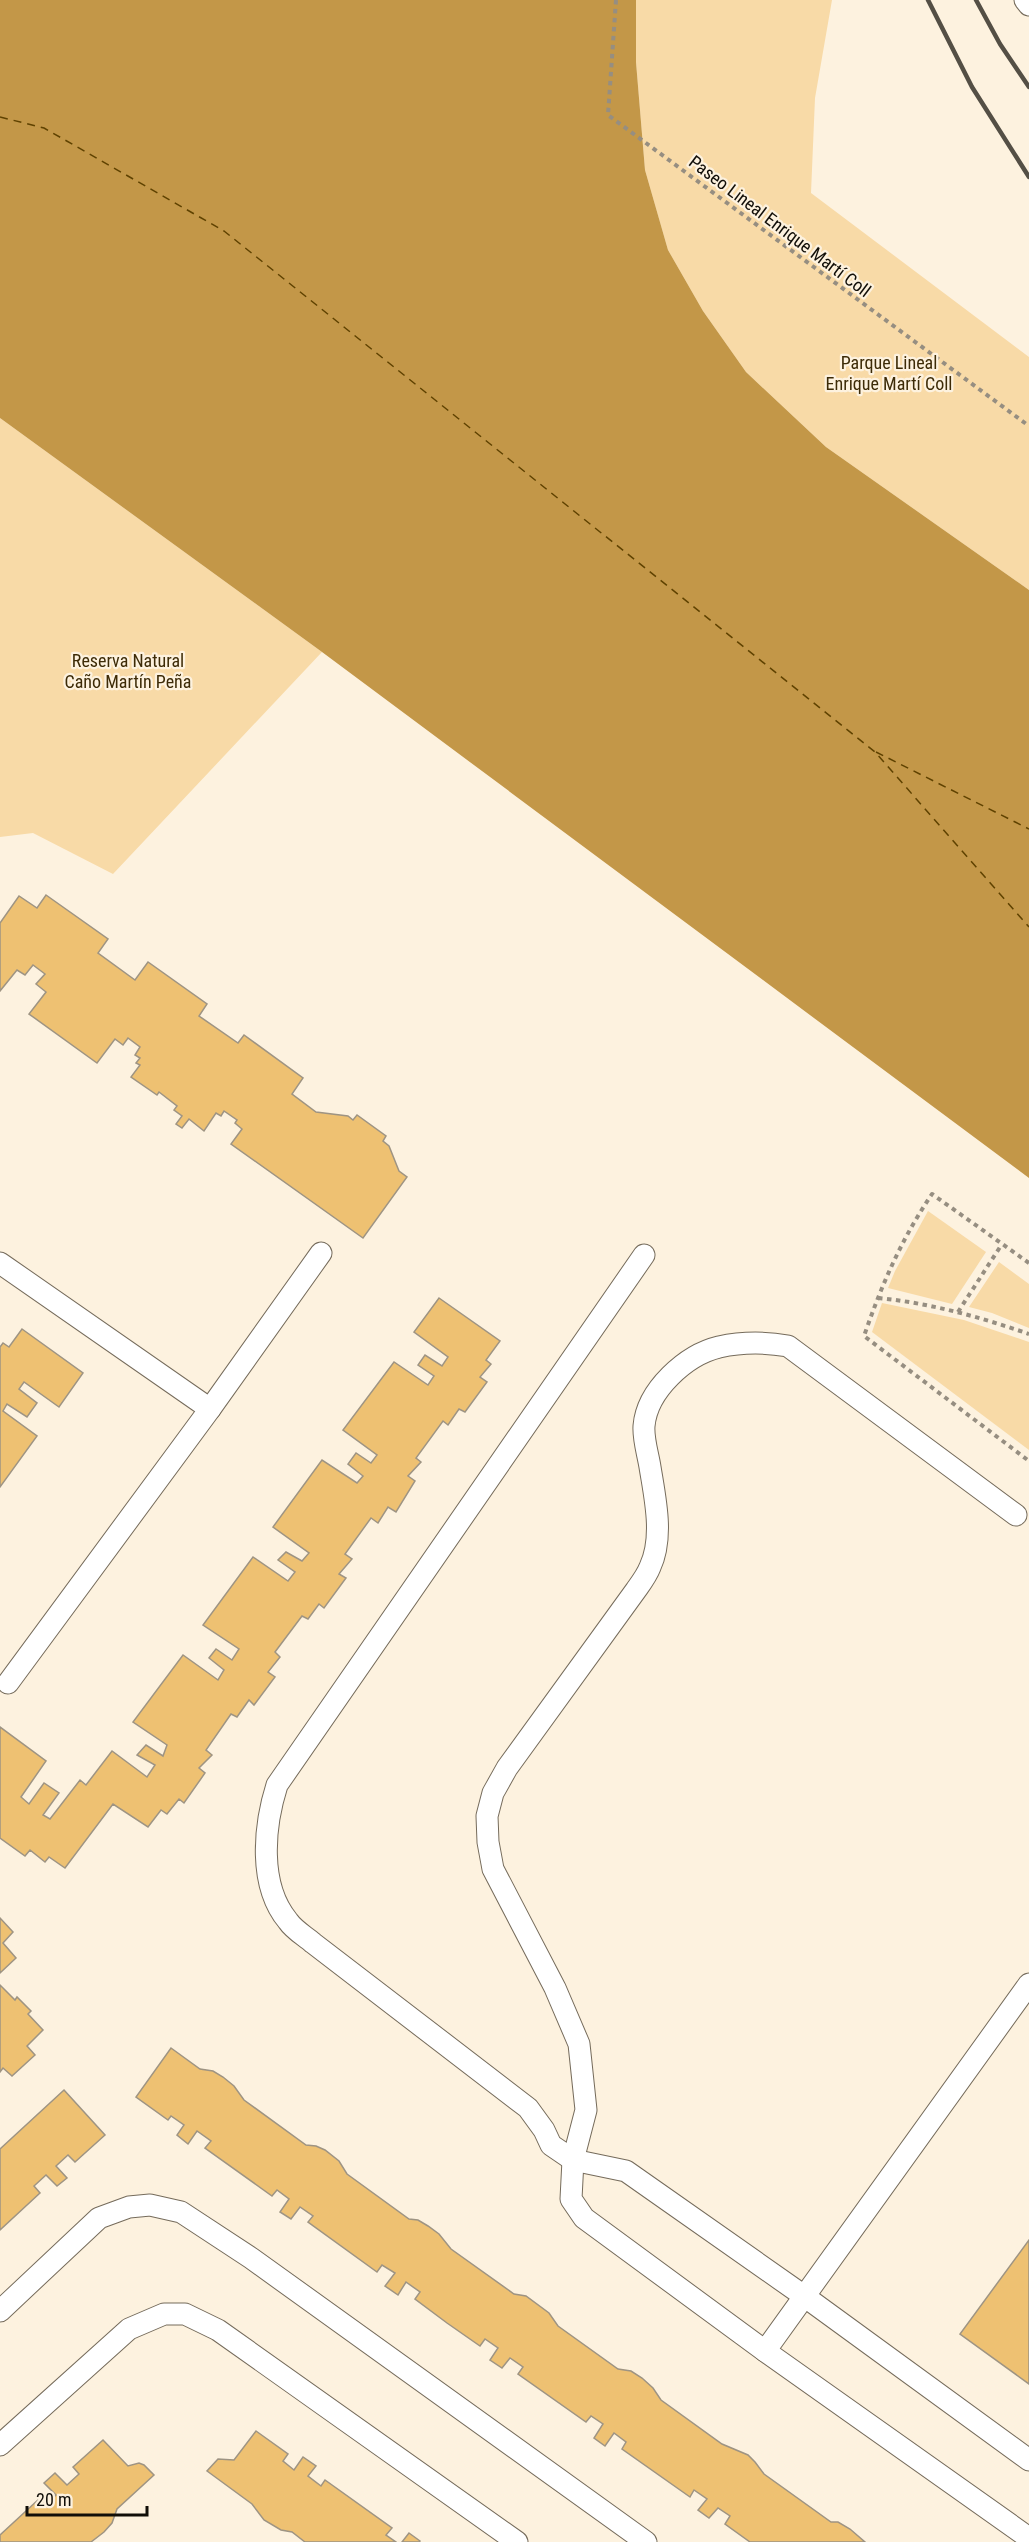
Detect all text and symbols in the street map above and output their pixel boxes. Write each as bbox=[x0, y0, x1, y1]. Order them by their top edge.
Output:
street label: Paseo Lineal Enrique Martí Coll bbox=[685, 151, 875, 301]
park label: Parque Lineal Enrique Martí Coll bbox=[826, 352, 952, 394]
park label: Reserva Natural Caño Martín Peña bbox=[65, 650, 191, 692]
scale bar bbox=[27, 2479, 147, 2517]
text: 20 m bbox=[36, 2489, 71, 2510]

